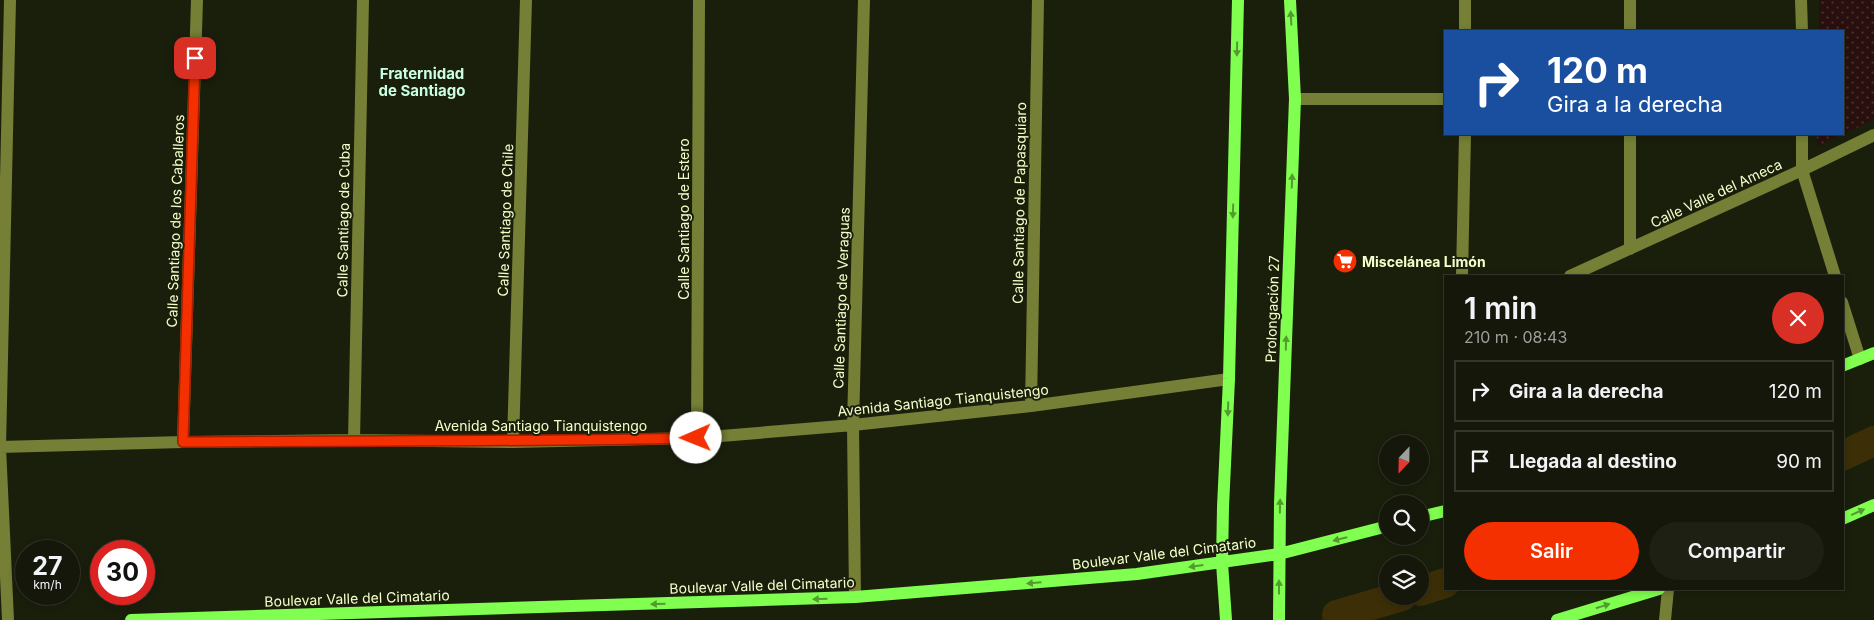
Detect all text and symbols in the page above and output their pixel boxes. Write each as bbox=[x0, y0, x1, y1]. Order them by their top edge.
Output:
one-way arrow bbox=[1287, 10, 1295, 26]
pin bbox=[174, 37, 216, 79]
one-way arrow bbox=[1233, 41, 1241, 57]
icon: arrive bbox=[181, 44, 209, 72]
text: 120 m bbox=[1547, 49, 1648, 91]
icon: right bbox=[1464, 50, 1529, 115]
district label: Fraternidad de Santiago bbox=[379, 64, 465, 100]
text: Gira a la derecha bbox=[1547, 91, 1723, 117]
street label: Calle Santiago de Papasquiaro bbox=[1009, 102, 1029, 304]
street label: Calle Santiago de los Caballeros bbox=[163, 114, 187, 328]
street label: Calle Santiago de Estero bbox=[675, 138, 692, 300]
street label: Calle Santiago de Cuba bbox=[333, 143, 353, 297]
street label: Calle Santiago de Chile bbox=[494, 143, 516, 297]
street label: Calle Valle del Ameca bbox=[1648, 155, 1784, 231]
one-way arrow bbox=[1288, 172, 1296, 188]
one-way arrow bbox=[1229, 203, 1237, 219]
street label: Calle Santiago de Veraguas bbox=[829, 207, 853, 389]
supermarket icon: Miscelánea Limón bbox=[1332, 248, 1358, 274]
place label: Miscelánea Limón bbox=[1362, 253, 1486, 270]
street label: Prolongación 27 bbox=[1262, 255, 1282, 363]
text: 1 min bbox=[1464, 290, 1537, 326]
button: close bbox=[1772, 292, 1824, 344]
text: 210 m · 08:43 bbox=[1464, 327, 1567, 347]
one-way arrow bbox=[1282, 335, 1290, 351]
icon: right bbox=[1466, 377, 1494, 405]
street label: Avenida Santiago Tianquistengo bbox=[836, 380, 1050, 420]
text: Gira a la derecha bbox=[1509, 380, 1664, 403]
text: 120 m bbox=[1769, 380, 1822, 403]
one-way arrow bbox=[1223, 401, 1231, 417]
position arrow bbox=[669, 411, 721, 463]
street label: Avenida Santiago Tianquistengo bbox=[435, 417, 647, 434]
north arrow bbox=[1379, 435, 1429, 485]
map controls bbox=[1379, 435, 1429, 605]
icon: arrive bbox=[1466, 447, 1494, 475]
text: Llegada al destino bbox=[1509, 450, 1677, 473]
text: 90 m bbox=[1776, 450, 1822, 473]
button: search bbox=[1379, 495, 1429, 545]
one-way arrow bbox=[1276, 497, 1284, 513]
one-way arrow bbox=[1851, 508, 1865, 516]
button: Salir bbox=[1464, 522, 1639, 580]
button: Compartir bbox=[1649, 522, 1824, 580]
street label: Boulevar Valle del Cimatario bbox=[1071, 533, 1257, 573]
one-way arrow bbox=[1333, 535, 1348, 543]
speed limit sign: 30 bbox=[90, 540, 155, 605]
text: 27 bbox=[32, 551, 63, 581]
button: layers bbox=[1379, 555, 1429, 605]
one-way arrow bbox=[1188, 562, 1204, 570]
street label: Boulevar Valle del Cimatario bbox=[669, 573, 855, 597]
text: km/h bbox=[33, 577, 62, 592]
one-way arrow bbox=[1026, 579, 1042, 587]
one-way arrow bbox=[1275, 579, 1283, 595]
street label: Boulevar Valle del Cimatario bbox=[264, 586, 450, 610]
one-way arrow bbox=[812, 595, 828, 603]
one-way arrow bbox=[649, 600, 665, 608]
one-way arrow bbox=[1596, 601, 1611, 609]

